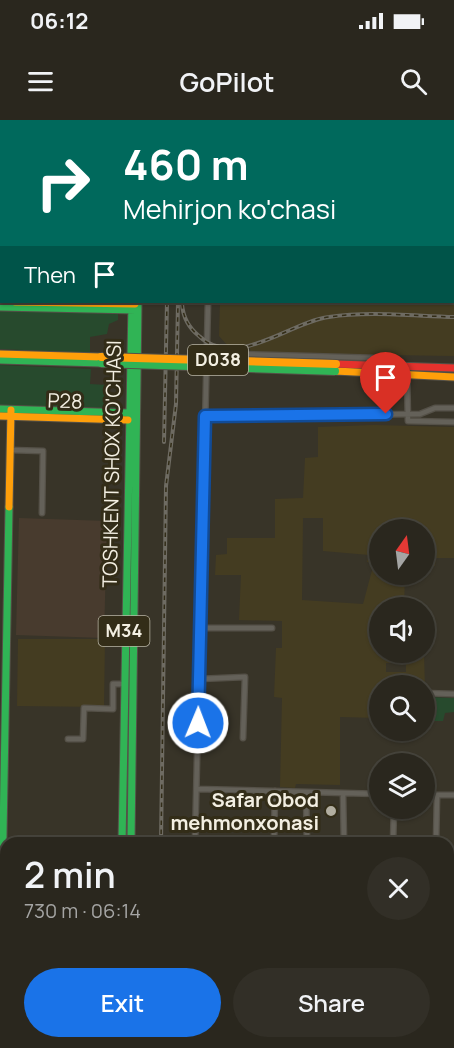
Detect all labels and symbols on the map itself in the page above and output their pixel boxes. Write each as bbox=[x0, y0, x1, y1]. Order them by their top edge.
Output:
street label: TOSHKENT SHOX KO'CHASI bbox=[96, 340, 127, 588]
road number: D038 bbox=[188, 345, 248, 375]
pin bbox=[360, 352, 411, 414]
street label: Р28 bbox=[47, 386, 83, 415]
north arrow bbox=[369, 519, 435, 585]
road number: M34 bbox=[98, 616, 150, 646]
position arrow bbox=[166, 691, 230, 755]
place label: Safar Obod mehmonxonasi bbox=[170, 786, 319, 836]
marker: Safar Obod mehmonxonasi bbox=[324, 804, 338, 818]

